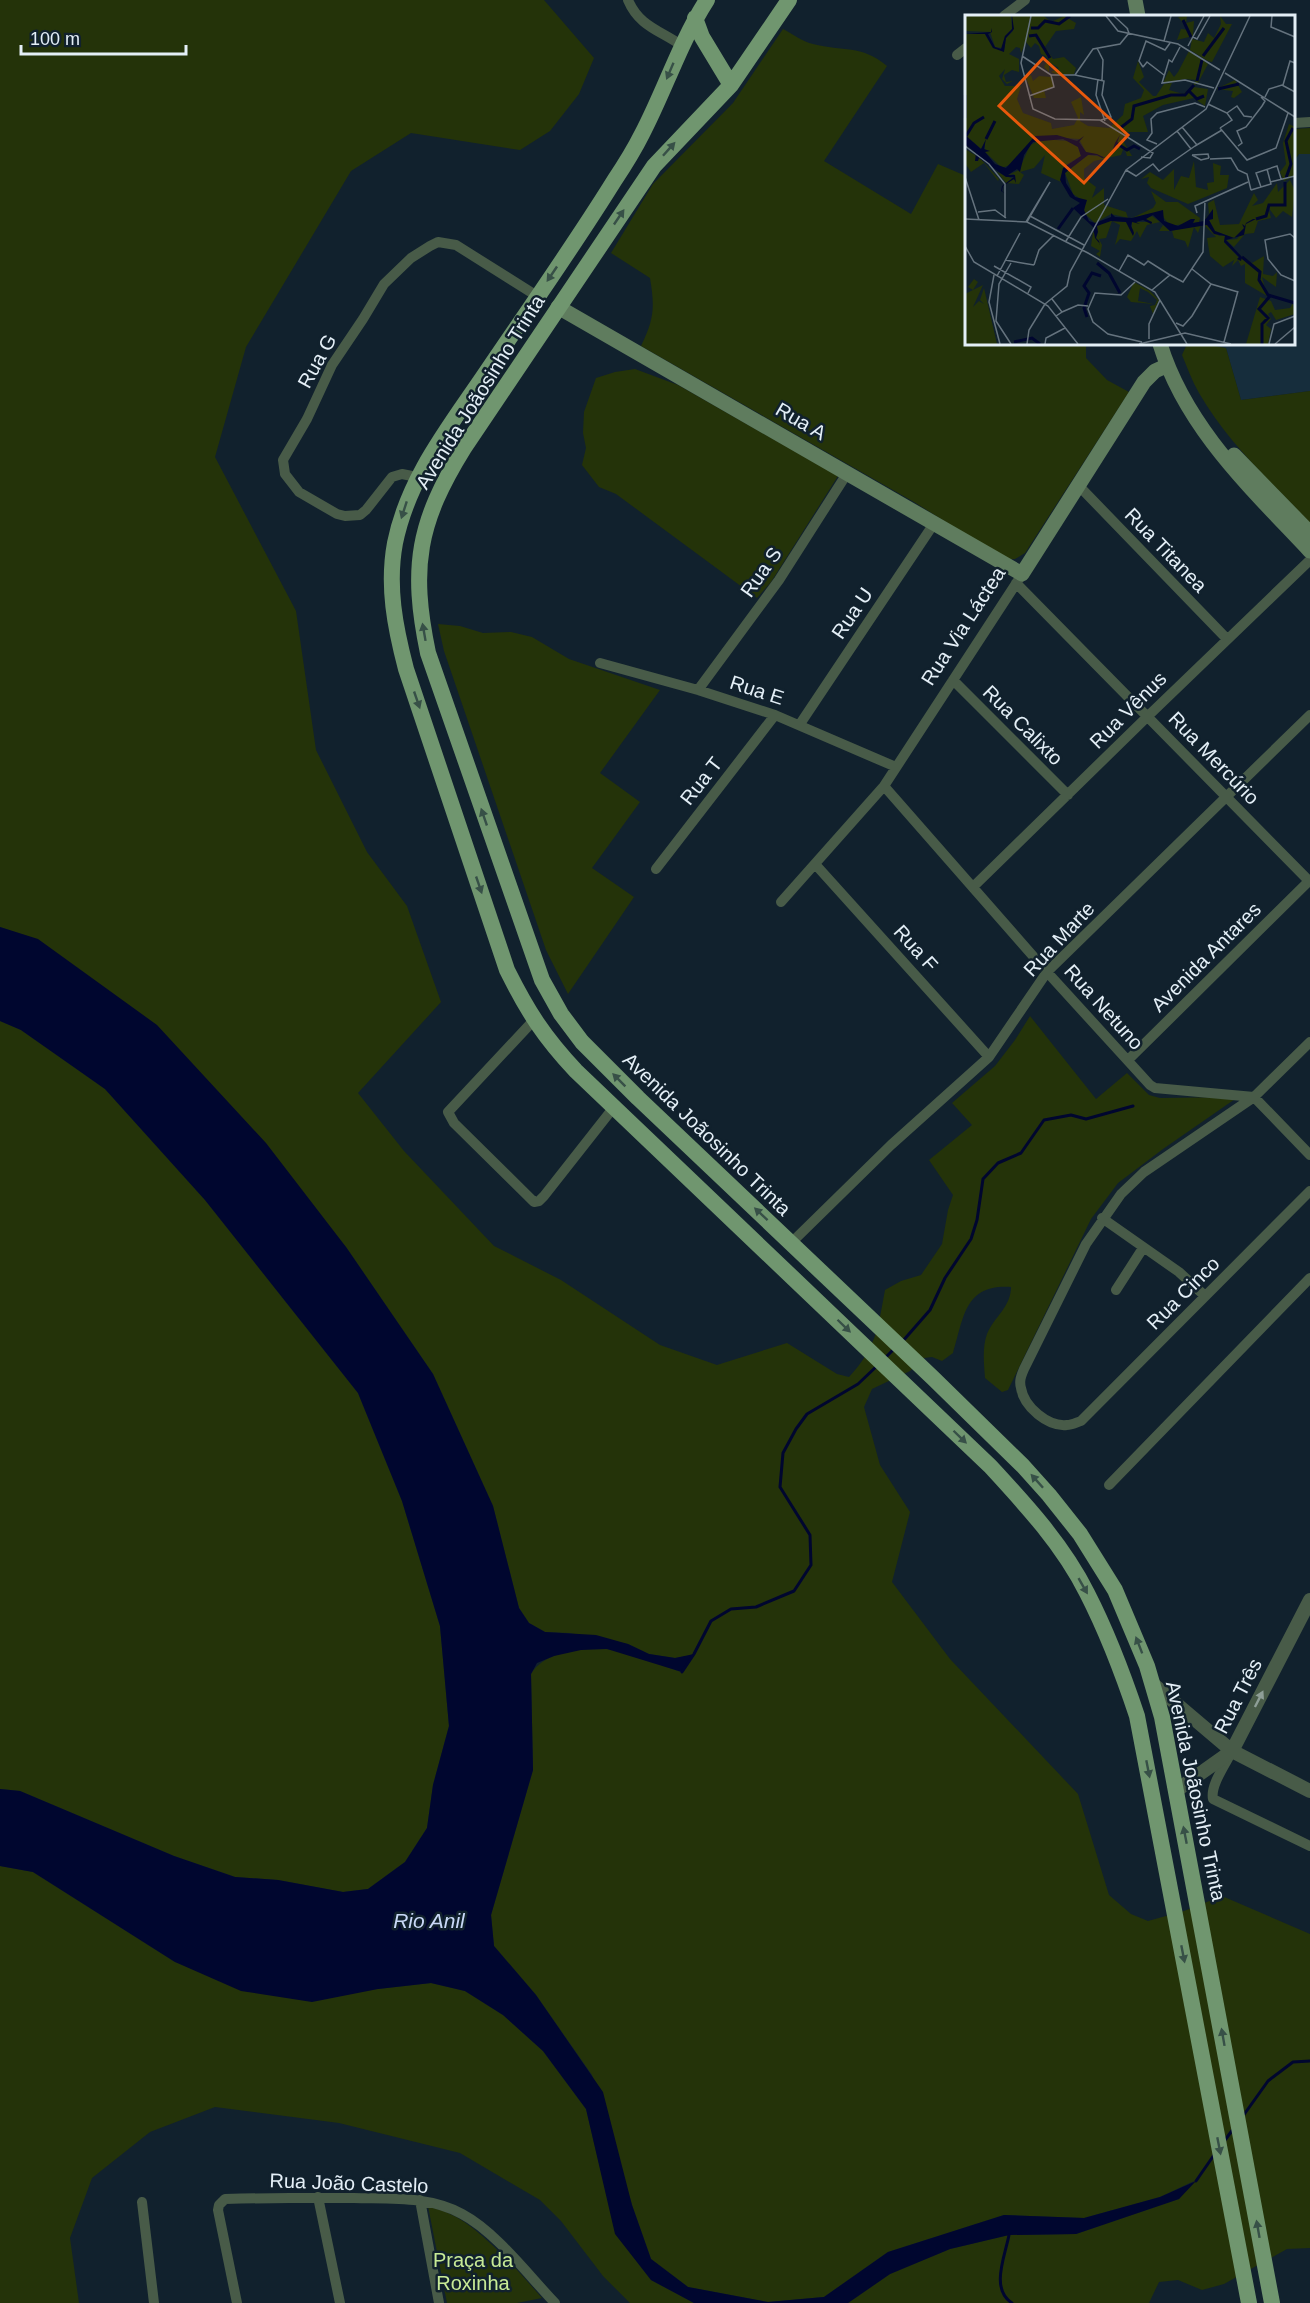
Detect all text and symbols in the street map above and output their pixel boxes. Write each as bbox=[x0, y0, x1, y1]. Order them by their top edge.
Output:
inset map bbox=[965, 15, 1295, 345]
scale bar bbox=[21, 18, 186, 56]
text: 100 m bbox=[30, 29, 80, 49]
one-way arrow bbox=[665, 63, 675, 81]
one-way arrow bbox=[662, 142, 675, 157]
one-way arrow bbox=[613, 209, 625, 225]
one-way arrow bbox=[547, 266, 558, 282]
street label: Avenida Joãosinho Trinta bbox=[411, 290, 549, 493]
street label: Rua G bbox=[293, 330, 341, 392]
street label: Rua A bbox=[772, 398, 831, 444]
one-way arrow bbox=[399, 501, 409, 519]
street label: Rua Titanea bbox=[1121, 504, 1212, 597]
street label: Rua S bbox=[736, 543, 786, 601]
street label: Rua Via Láctea bbox=[917, 562, 1010, 689]
street label: Rua U bbox=[827, 583, 877, 643]
one-way arrow bbox=[419, 622, 428, 641]
street label: Rua Vênus bbox=[1085, 667, 1171, 753]
street label: Rua E bbox=[727, 671, 787, 709]
street label: Rua Calixto bbox=[979, 681, 1067, 769]
one-way arrow bbox=[412, 691, 422, 709]
street label: Rua Mercúrio bbox=[1164, 707, 1264, 809]
street label: Rua T bbox=[676, 753, 726, 809]
one-way arrow bbox=[479, 808, 489, 826]
one-way arrow bbox=[474, 876, 484, 894]
street label: Rua Marte bbox=[1019, 897, 1099, 981]
street label: Avenida Antares bbox=[1147, 898, 1265, 1016]
street label: Rua F bbox=[890, 920, 942, 976]
street label: Rua Netuno bbox=[1060, 960, 1148, 1054]
street label: Avenida Joãosinho Trinta bbox=[619, 1048, 796, 1220]
one-way arrow bbox=[613, 1073, 627, 1087]
one-way arrow bbox=[753, 1207, 768, 1221]
street label: Rua Cinco bbox=[1142, 1252, 1224, 1334]
one-way arrow bbox=[837, 1319, 851, 1333]
one-way arrow bbox=[952, 1430, 967, 1444]
one-way arrow bbox=[1031, 1474, 1044, 1489]
one-way arrow bbox=[1078, 1578, 1089, 1594]
one-way arrow bbox=[1134, 1636, 1144, 1654]
street label: Rua Três bbox=[1210, 1655, 1266, 1737]
street label: Avenida Joãosinho Trinta bbox=[1162, 1679, 1230, 1904]
one-way arrow bbox=[1254, 1691, 1263, 1708]
one-way arrow bbox=[1144, 1760, 1153, 1779]
one-way arrow bbox=[1180, 1825, 1189, 1844]
water label: Rio Anil bbox=[393, 1909, 466, 1932]
one-way arrow bbox=[1179, 1945, 1188, 1964]
one-way arrow bbox=[1218, 2028, 1227, 2047]
one-way arrow bbox=[1215, 2136, 1224, 2155]
street label: Rua João Castelo bbox=[269, 2169, 429, 2197]
one-way arrow bbox=[1254, 2219, 1263, 2238]
park label: Praça da Roxinha bbox=[433, 2249, 514, 2294]

